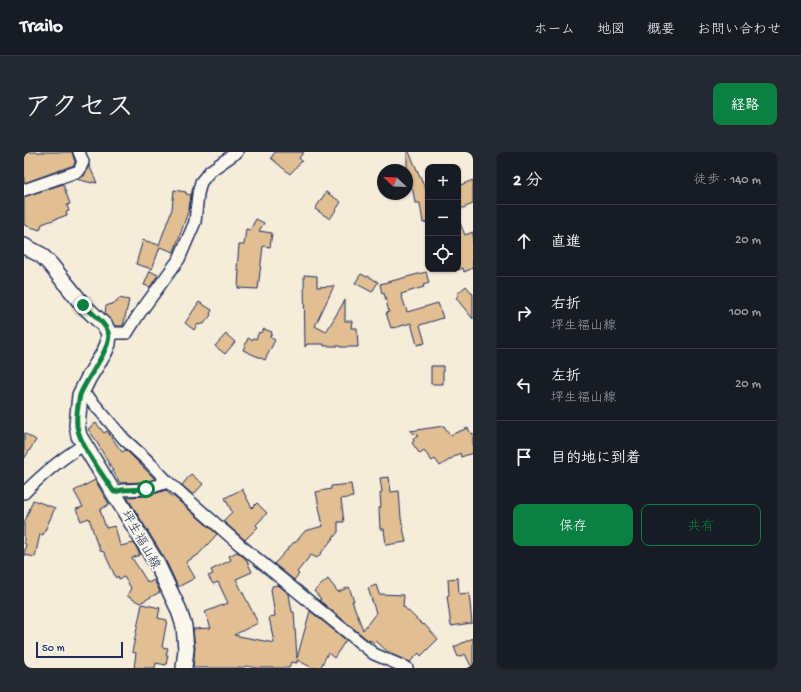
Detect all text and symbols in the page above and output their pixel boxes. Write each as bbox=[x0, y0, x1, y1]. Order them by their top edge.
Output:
text: Trailo bbox=[20, 16, 63, 39]
text: ホーム bbox=[534, 22, 575, 39]
text: 地図 bbox=[597, 22, 625, 39]
text: 概要 bbox=[647, 22, 675, 39]
text: お問い合わせ bbox=[697, 22, 781, 39]
button: 経路 bbox=[713, 83, 777, 125]
text: アクセス bbox=[24, 93, 134, 126]
north arrow bbox=[377, 164, 413, 200]
map controls bbox=[425, 164, 461, 272]
button: + bbox=[425, 164, 461, 200]
text: 2 分 bbox=[513, 172, 542, 192]
text: 徒歩 · 140 m bbox=[694, 173, 761, 188]
button: − bbox=[425, 200, 461, 236]
icon: ahead bbox=[513, 230, 535, 252]
text: 20 m bbox=[735, 233, 761, 248]
text: 直進 bbox=[551, 234, 581, 252]
button: locate bbox=[425, 236, 461, 272]
route end bbox=[74, 296, 92, 314]
text: 右折 bbox=[551, 296, 581, 314]
icon: right bbox=[513, 302, 535, 324]
text: 100 m bbox=[729, 305, 761, 320]
text: 坪生福山線 bbox=[551, 319, 616, 334]
text: 左折 bbox=[551, 368, 581, 386]
icon: left bbox=[513, 374, 535, 396]
text: 20 m bbox=[735, 377, 761, 392]
text: 坪生福山線 bbox=[551, 391, 616, 406]
icon: arrive bbox=[513, 446, 535, 468]
text: 目的地に到着 bbox=[551, 450, 641, 468]
route start bbox=[137, 480, 155, 498]
button: 保存 bbox=[513, 504, 633, 546]
button: 共有 bbox=[641, 504, 761, 546]
street label: 坪生福山線 bbox=[117, 508, 163, 573]
scale bar bbox=[36, 640, 123, 659]
text: 50 m bbox=[42, 643, 64, 655]

